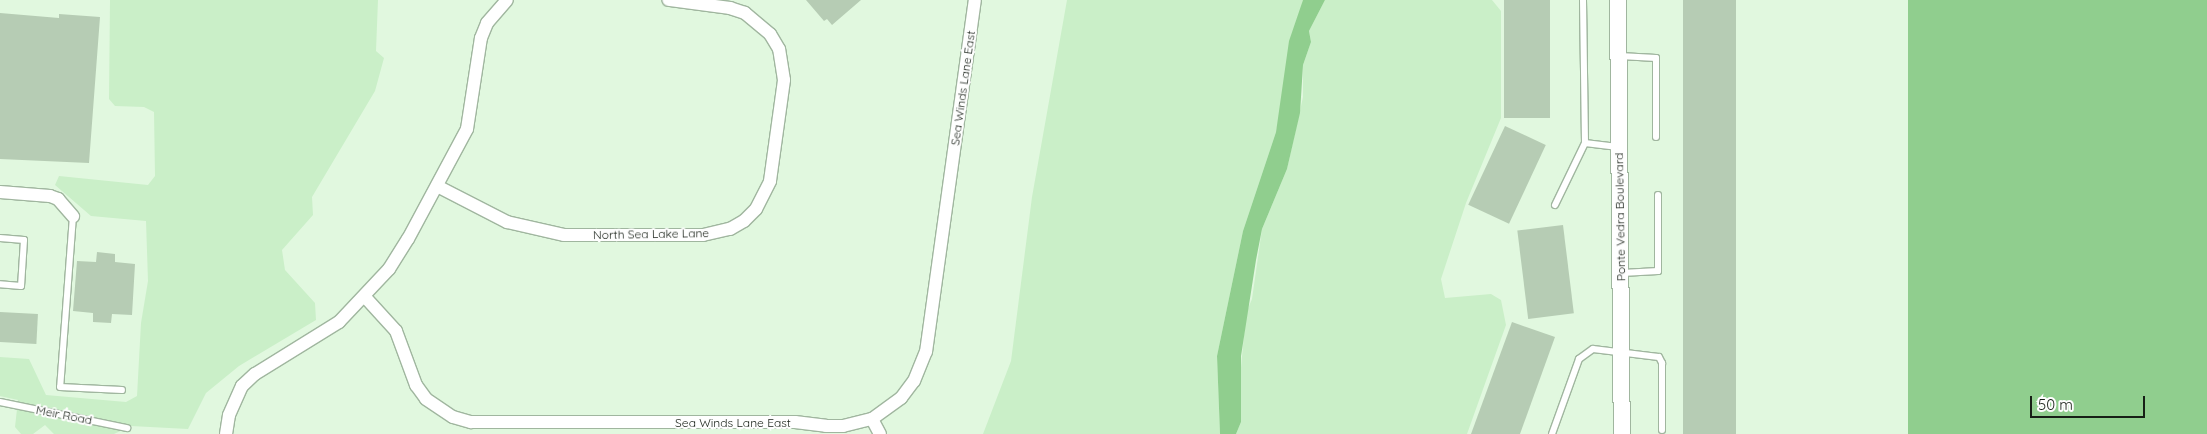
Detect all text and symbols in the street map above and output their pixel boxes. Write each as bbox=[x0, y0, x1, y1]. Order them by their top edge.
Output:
street label: Sea Winds Lane East bbox=[948, 30, 978, 146]
street label: Ponte Vedra Boulevard bbox=[1612, 153, 1628, 281]
street label: North Sea Lake Lane bbox=[593, 226, 709, 242]
scale bar bbox=[2032, 386, 2147, 418]
text: 50 m bbox=[2038, 395, 2073, 414]
street label: Meir Road bbox=[35, 402, 93, 428]
street label: Sea Winds Lane East bbox=[675, 416, 791, 430]

